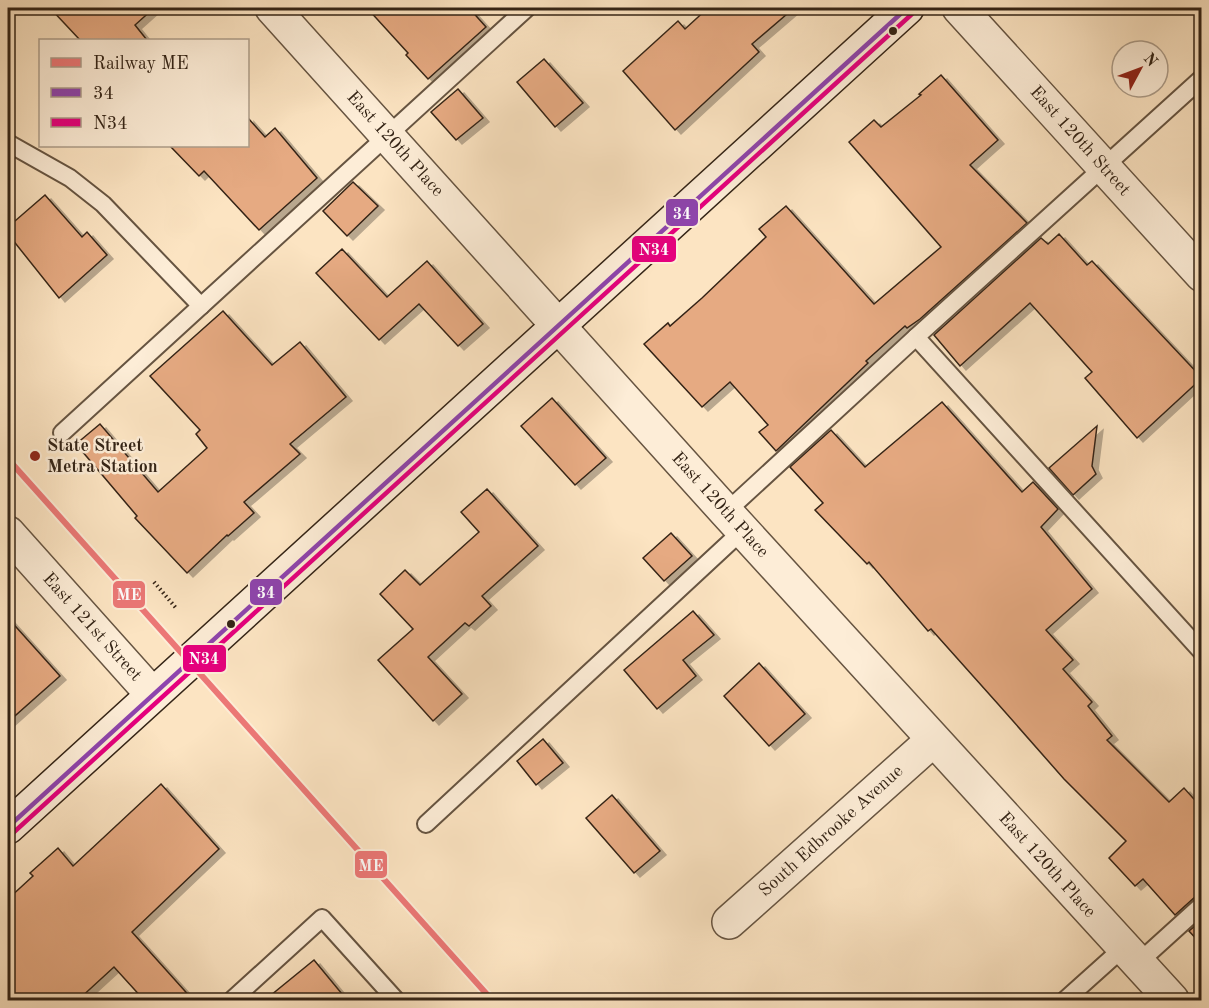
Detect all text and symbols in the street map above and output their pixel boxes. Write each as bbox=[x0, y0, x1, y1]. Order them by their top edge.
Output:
unlabelled marker bbox=[887, 25, 899, 37]
legend bbox=[39, 39, 249, 147]
north arrow bbox=[1110, 39, 1170, 99]
text: N bbox=[1140, 51, 1160, 71]
text: Railway ME bbox=[93, 55, 189, 73]
street label: East 120th Street bbox=[1026, 83, 1134, 199]
text: 34 bbox=[93, 85, 114, 103]
street label: East 120th Place bbox=[343, 88, 447, 200]
text: N34 bbox=[93, 115, 128, 133]
line badge: 34 bbox=[665, 198, 699, 227]
text: 34 bbox=[673, 207, 691, 223]
line badge: N34 bbox=[631, 235, 677, 263]
text: N34 bbox=[639, 243, 669, 259]
place label: State Street Metra Station bbox=[47, 437, 158, 476]
marker: State Street Metra Station bbox=[28, 449, 42, 463]
street label: East 120th Place bbox=[668, 449, 772, 561]
street label: East 121st Street bbox=[39, 569, 145, 685]
line badge: 34 bbox=[249, 578, 283, 606]
line badge: ME bbox=[112, 580, 146, 609]
text: 34 bbox=[257, 586, 275, 602]
text: ME bbox=[116, 588, 142, 604]
unlabelled marker bbox=[225, 618, 237, 630]
line badge: N34 bbox=[182, 644, 227, 673]
text: N34 bbox=[189, 652, 219, 668]
street label: South Edbrooke Avenue bbox=[756, 762, 906, 900]
street label: East 120th Place bbox=[995, 809, 1099, 921]
line badge: ME bbox=[354, 850, 388, 879]
text: ME bbox=[358, 859, 384, 875]

